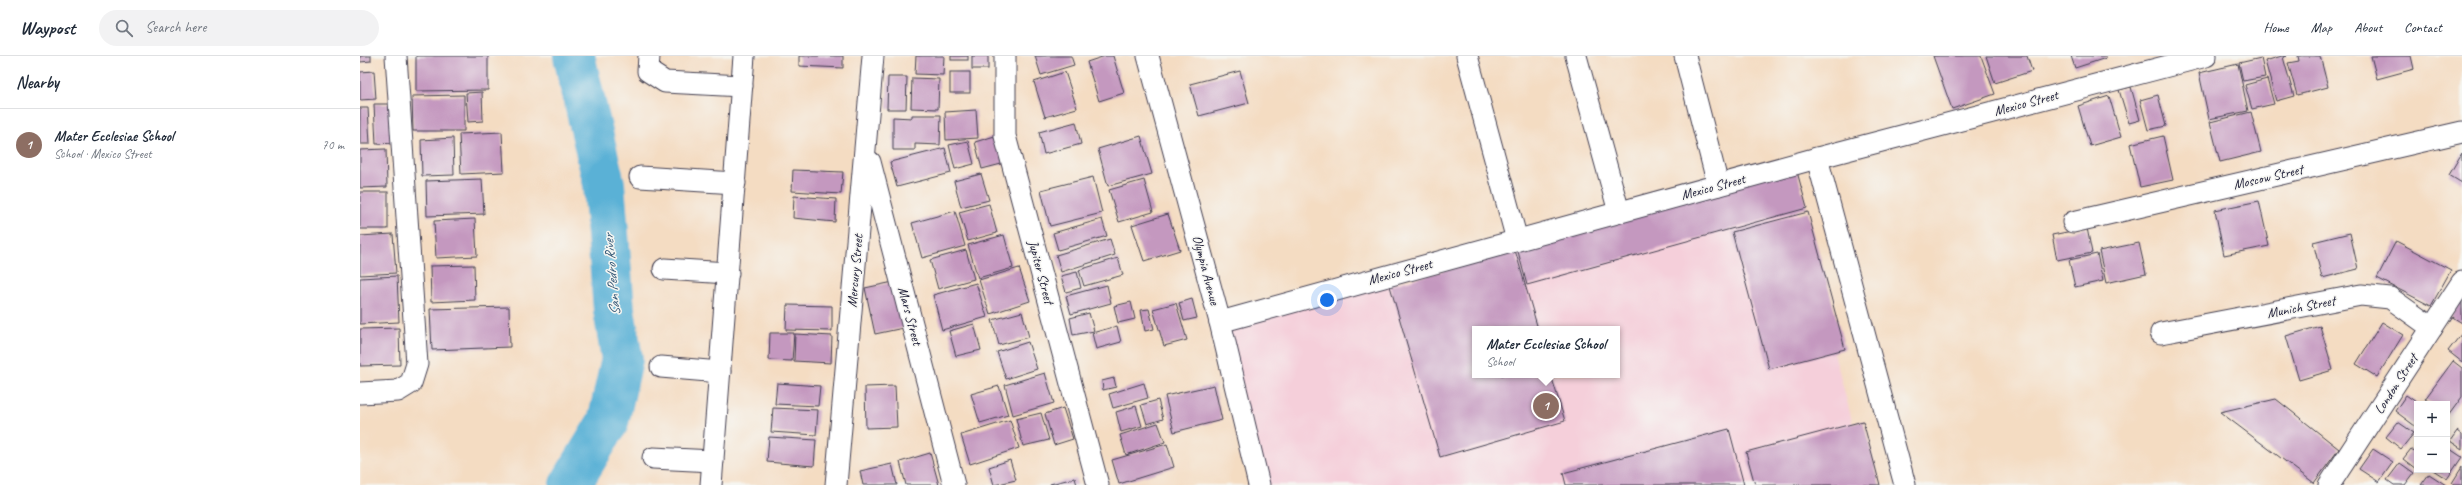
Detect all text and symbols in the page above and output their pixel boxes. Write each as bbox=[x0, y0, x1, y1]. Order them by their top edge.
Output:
search box bbox=[99, 10, 379, 46]
text: Waypost bbox=[20, 16, 75, 40]
icon: search bbox=[113, 17, 135, 39]
text: Search here bbox=[145, 18, 206, 37]
text: Home bbox=[2263, 19, 2289, 36]
text: Map bbox=[2311, 19, 2332, 36]
text: About bbox=[2354, 19, 2382, 36]
text: Contact bbox=[2404, 19, 2442, 36]
text: Nearby bbox=[16, 72, 59, 93]
street label: Mexico Street bbox=[1992, 86, 2061, 120]
text: Mater Ecclesiae School bbox=[54, 127, 174, 146]
text: 1 bbox=[26, 137, 32, 153]
text: 70 m bbox=[322, 137, 344, 153]
text: School · Mexico Street bbox=[54, 146, 152, 162]
street label: Moscow Street bbox=[2232, 160, 2307, 193]
street label: Mexico Street bbox=[1679, 170, 1748, 204]
water label: San Pedro River bbox=[599, 231, 625, 316]
street label: Mercury Street bbox=[843, 232, 867, 308]
street label: Olympia Avenue bbox=[1189, 233, 1224, 308]
street label: Jupiter Street bbox=[1024, 237, 1058, 308]
street label: Mexico Street bbox=[1366, 255, 1435, 289]
street label: Mars Street bbox=[894, 285, 926, 348]
your location bbox=[1317, 290, 1337, 310]
street label: Munich Street bbox=[2265, 292, 2339, 322]
popup bbox=[1472, 326, 1620, 378]
text: Mater Ecclesiae School bbox=[1486, 335, 1606, 354]
street label: London Street bbox=[2370, 349, 2423, 417]
text: School bbox=[1486, 354, 1514, 370]
pin: 1 bbox=[1533, 391, 1559, 421]
map controls bbox=[2414, 401, 2450, 473]
button: + bbox=[2414, 401, 2450, 437]
button: − bbox=[2414, 437, 2450, 473]

